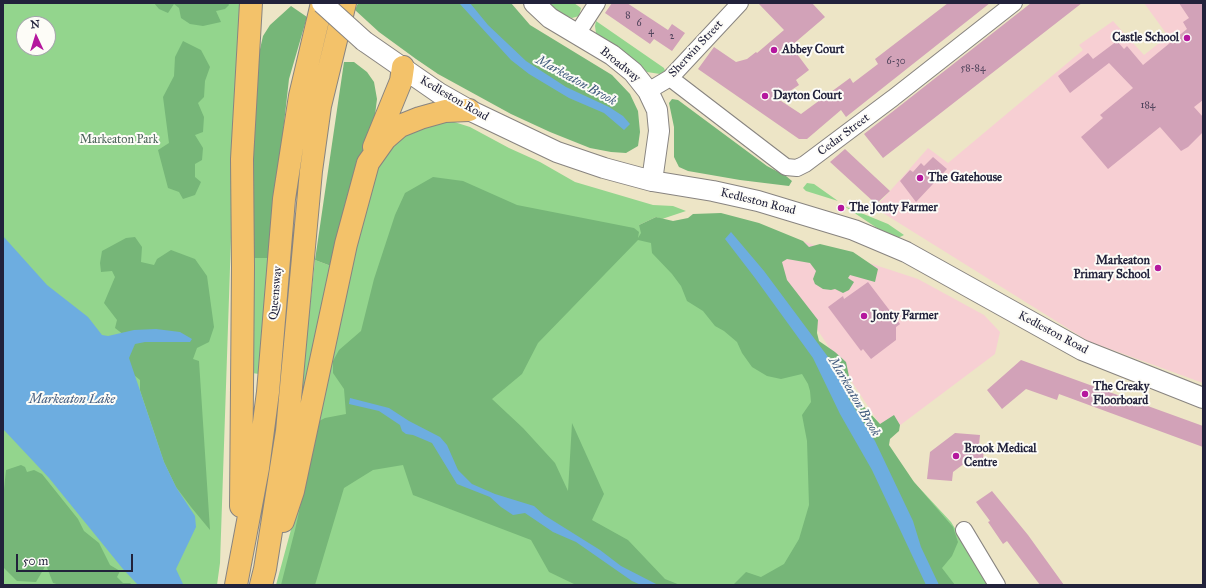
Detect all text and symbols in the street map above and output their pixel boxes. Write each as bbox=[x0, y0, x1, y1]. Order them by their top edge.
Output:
house number: 8 bbox=[625, 10, 631, 22]
north arrow bbox=[16, 16, 56, 56]
street label: Sherwin Street bbox=[666, 17, 726, 81]
text: N bbox=[30, 18, 40, 31]
house number: 6 bbox=[636, 18, 642, 30]
house number: 4 bbox=[648, 26, 654, 38]
house number: 2 bbox=[670, 31, 674, 43]
place label: Castle School bbox=[1112, 31, 1179, 45]
marker: Castle School bbox=[1182, 33, 1192, 43]
place label: Abbey Court bbox=[782, 43, 844, 57]
street label: Broadway bbox=[597, 44, 643, 86]
marker: Abbey Court bbox=[769, 45, 779, 55]
water label: Markeaton Brook bbox=[533, 53, 619, 109]
house number: 6-30 bbox=[886, 56, 906, 68]
house number: 58-84 bbox=[961, 63, 985, 75]
street label: Kedleston Road bbox=[417, 74, 491, 124]
place label: Dayton Court bbox=[773, 89, 842, 103]
marker: Dayton Court bbox=[760, 91, 770, 101]
house number: 184 bbox=[1141, 100, 1155, 112]
street label: Cedar Street bbox=[815, 111, 873, 159]
park label: Markeaton Park bbox=[80, 133, 158, 147]
place label: The Gatehouse bbox=[928, 171, 1002, 185]
marker: The Gatehouse bbox=[915, 173, 925, 183]
street label: Kedleston Road bbox=[719, 186, 797, 218]
place label: The Jonty Farmer bbox=[849, 201, 938, 215]
marker: The Jonty Farmer bbox=[836, 203, 846, 213]
place label: Markeaton Primary School bbox=[1073, 254, 1150, 282]
marker: Markeaton Primary School bbox=[1153, 263, 1163, 273]
street label: Queensway bbox=[266, 265, 286, 321]
place label: Jonty Farmer bbox=[872, 309, 938, 323]
street label: Kedleston Road bbox=[1016, 309, 1090, 357]
marker: Jonty Farmer bbox=[859, 311, 869, 321]
water label: Markeaton Brook bbox=[825, 354, 883, 440]
place label: The Creaky Floorboard bbox=[1093, 380, 1149, 408]
marker: The Creaky Floorboard bbox=[1080, 389, 1090, 399]
water label: Markeaton Lake bbox=[29, 392, 115, 408]
place label: Brook Medical Centre bbox=[964, 442, 1037, 470]
marker: Brook Medical Centre bbox=[951, 451, 961, 461]
scale bar bbox=[18, 546, 135, 572]
text: 50 m bbox=[23, 554, 48, 568]

